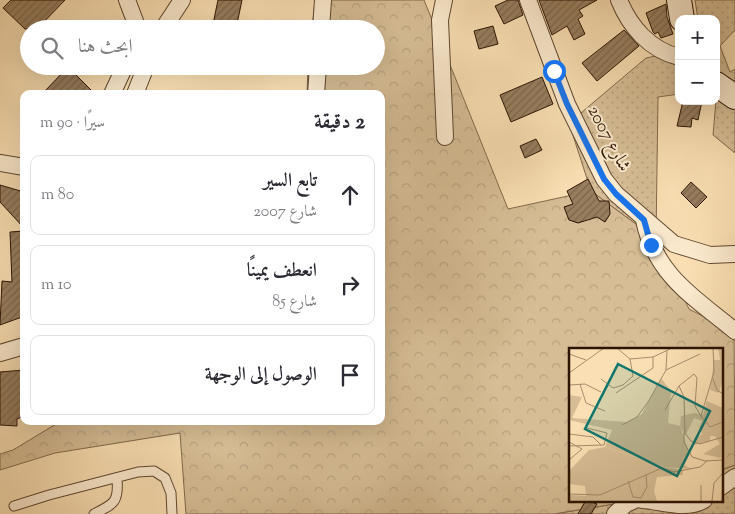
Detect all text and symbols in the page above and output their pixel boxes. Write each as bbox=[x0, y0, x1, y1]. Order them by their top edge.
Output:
map controls bbox=[675, 15, 720, 105]
button: + bbox=[675, 15, 720, 60]
search box bbox=[20, 20, 385, 75]
icon: search bbox=[38, 34, 66, 62]
text: ابحث هنا bbox=[78, 34, 133, 61]
route start bbox=[543, 60, 566, 83]
button: − bbox=[675, 60, 720, 105]
street label: شارع 2007 bbox=[580, 101, 636, 177]
text: 2 دقيقة bbox=[314, 108, 365, 138]
text: سيرًا · 90 m bbox=[40, 112, 105, 135]
text: تابع السير bbox=[263, 168, 317, 195]
icon: ahead bbox=[336, 181, 364, 209]
text: 80 m bbox=[41, 184, 74, 207]
text: شارع 2007 bbox=[253, 201, 317, 224]
route end bbox=[640, 234, 663, 257]
text: انعطف يمينًا bbox=[247, 258, 317, 285]
icon: right bbox=[336, 271, 364, 299]
text: 10 m bbox=[41, 274, 71, 297]
text: شارع 85 bbox=[272, 291, 317, 314]
inset map bbox=[569, 348, 722, 502]
icon: arrive bbox=[336, 361, 364, 389]
text: الوصول إلى الوجهة bbox=[205, 362, 317, 389]

